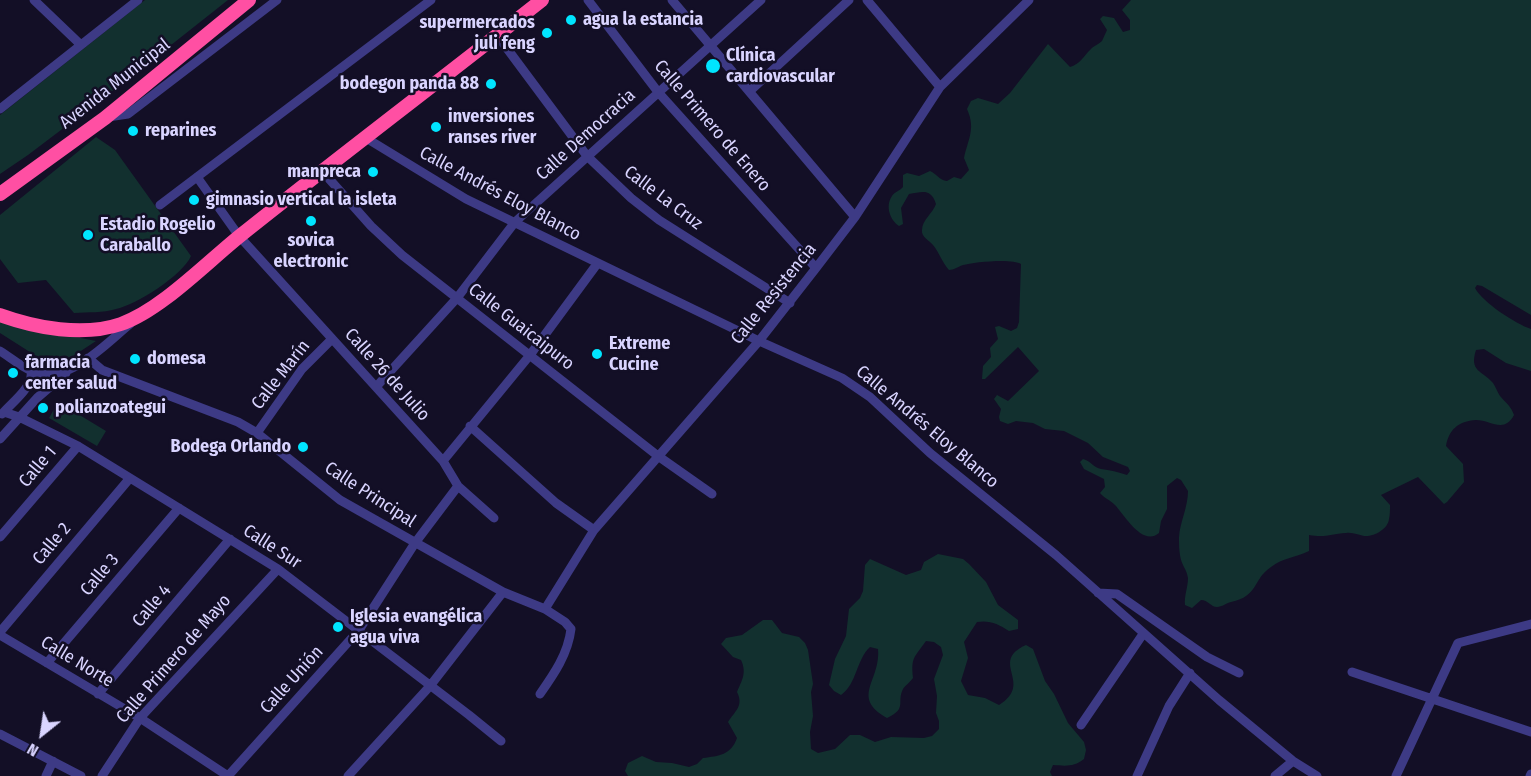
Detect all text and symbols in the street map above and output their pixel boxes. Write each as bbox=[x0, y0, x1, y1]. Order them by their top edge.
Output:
place label: agua la estancia bbox=[583, 9, 703, 31]
place label: supermercados juli feng bbox=[419, 12, 535, 54]
marker: agua la estancia bbox=[564, 13, 578, 27]
marker: supermercados juli feng bbox=[540, 26, 554, 40]
street label: Avenida Municipal bbox=[55, 34, 175, 134]
place label: Clínica cardiovascular bbox=[726, 45, 835, 88]
street label: Calle Primero de Enero bbox=[649, 56, 775, 196]
marker: Clínica cardiovascular bbox=[704, 57, 722, 75]
place label: bodegon panda 88 bbox=[340, 73, 479, 95]
marker: bodegon panda 88 bbox=[484, 77, 498, 91]
street label: Calle Democracia bbox=[532, 85, 640, 185]
place label: inversiones ranses river bbox=[448, 106, 536, 148]
place label: reparines bbox=[145, 120, 216, 142]
marker: inversiones ranses river bbox=[429, 120, 443, 134]
marker: reparines bbox=[126, 124, 140, 138]
street label: Calle Andrés Eloy Blanco bbox=[416, 142, 584, 246]
place label: manpreca bbox=[287, 161, 361, 183]
street label: Calle La Cruz bbox=[619, 161, 707, 235]
marker: manpreca bbox=[366, 165, 380, 179]
place label: gimnasio vertical la isleta bbox=[206, 189, 397, 211]
marker: gimnasio vertical la isleta bbox=[187, 193, 201, 207]
place label: Estadio Rogelio Caraballo bbox=[100, 214, 216, 256]
marker: sovica electronic bbox=[304, 214, 318, 228]
marker: Estadio Rogelio Caraballo bbox=[81, 228, 95, 242]
place label: sovica electronic bbox=[274, 230, 348, 272]
street label: Calle Resistencia bbox=[727, 239, 821, 349]
street label: Calle Guaicaipuro bbox=[464, 279, 578, 375]
street label: Calle 26 de Julio bbox=[340, 324, 434, 426]
place label: Extreme Cucine bbox=[609, 333, 670, 376]
street label: Calle Marín bbox=[247, 336, 315, 414]
marker: Extreme Cucine bbox=[590, 347, 604, 361]
place label: domesa bbox=[147, 348, 206, 370]
place label: farmacia center salud bbox=[25, 352, 117, 394]
marker: domesa bbox=[128, 352, 142, 366]
street label: Calle Andrés Eloy Blanco bbox=[851, 361, 1003, 493]
marker: farmacia center salud bbox=[6, 366, 20, 380]
place label: polianzoategui bbox=[55, 397, 166, 419]
marker: polianzoategui bbox=[36, 401, 50, 415]
place label: Bodega Orlando bbox=[171, 436, 291, 458]
marker: Bodega Orlando bbox=[296, 440, 310, 454]
street label: Calle 1 bbox=[15, 442, 61, 492]
street label: Calle Principal bbox=[320, 457, 420, 533]
street label: Calle 2 bbox=[28, 519, 76, 569]
street label: Calle Sur bbox=[239, 520, 305, 574]
street label: Calle 3 bbox=[76, 550, 124, 600]
street label: Calle 4 bbox=[128, 580, 176, 632]
street label: Calle Primero de Mayo bbox=[112, 590, 236, 728]
place label: Iglesia evangélica agua viva bbox=[350, 606, 482, 648]
marker: Iglesia evangélica agua viva bbox=[331, 620, 345, 634]
street label: Calle Norte bbox=[37, 632, 117, 692]
street label: Calle Unión bbox=[256, 642, 328, 718]
north arrow bbox=[12, 704, 72, 764]
text: N bbox=[24, 739, 42, 761]

